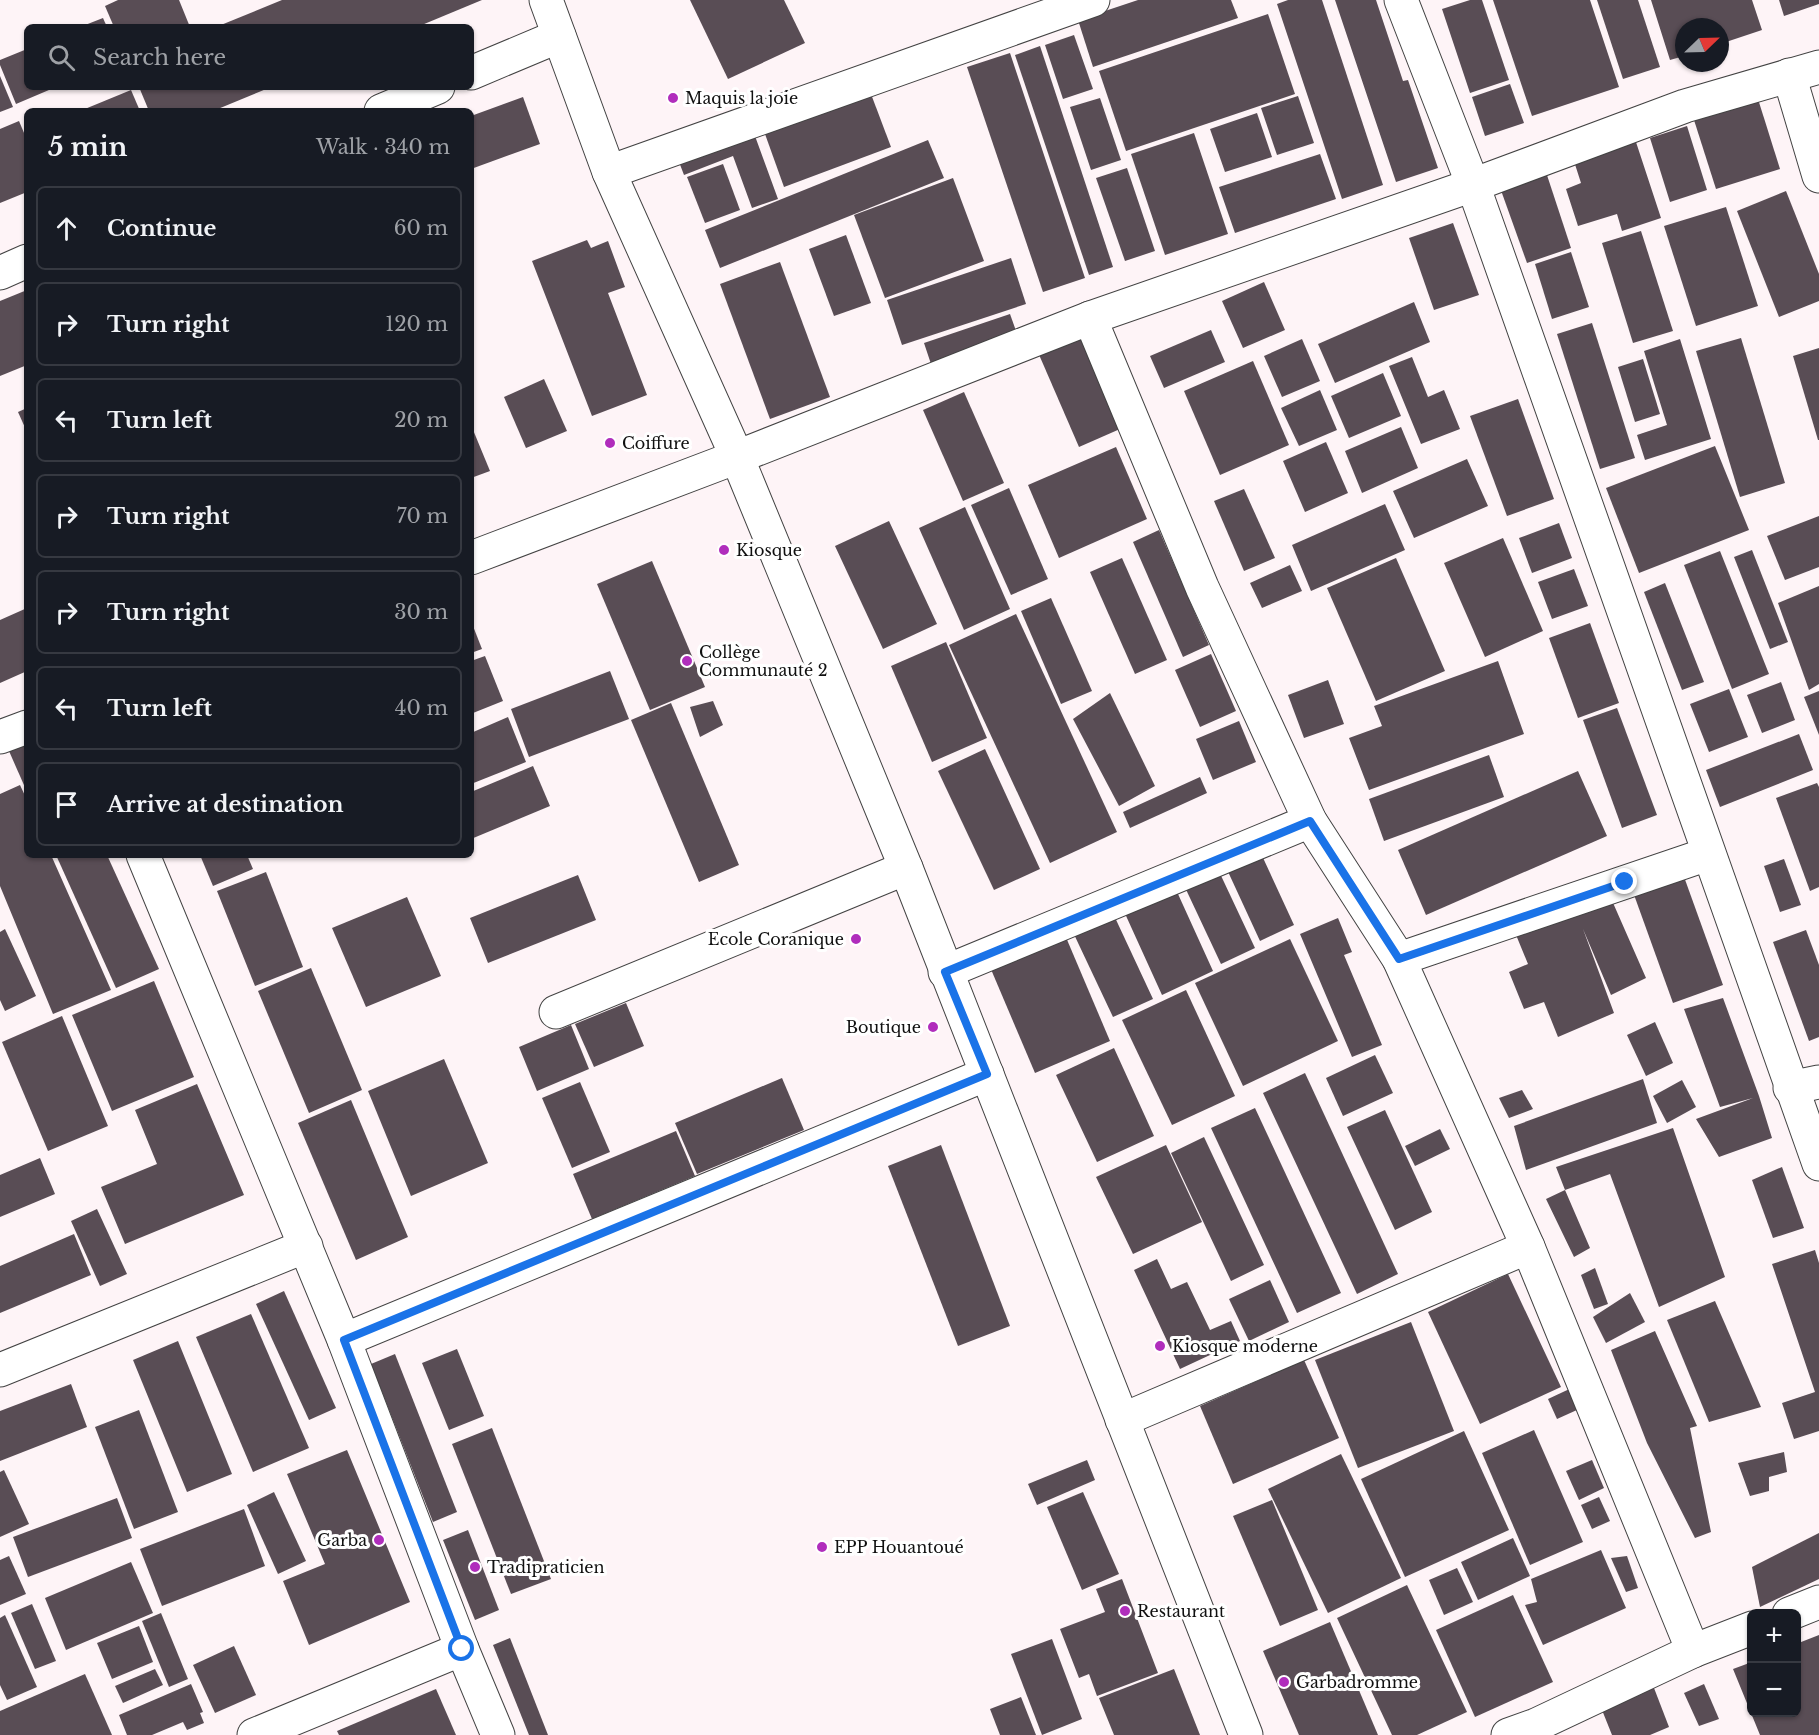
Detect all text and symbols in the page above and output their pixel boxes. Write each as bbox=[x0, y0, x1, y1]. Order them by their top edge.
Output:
north arrow bbox=[1675, 18, 1729, 72]
search box bbox=[24, 24, 474, 90]
icon: search bbox=[45, 41, 78, 74]
text: Search here bbox=[93, 44, 226, 71]
place label: Maquis la joie bbox=[685, 88, 798, 108]
marker: Maquis la joie bbox=[666, 91, 680, 105]
text: 5 min bbox=[48, 131, 127, 163]
text: Walk · 340 m bbox=[316, 135, 450, 159]
icon: ahead bbox=[50, 212, 83, 245]
text: Continue bbox=[107, 215, 216, 242]
text: 60 m bbox=[394, 216, 448, 240]
icon: right bbox=[50, 308, 83, 341]
text: Turn right bbox=[107, 311, 229, 338]
text: 120 m bbox=[385, 312, 448, 336]
icon: left bbox=[50, 404, 83, 437]
text: Turn left bbox=[107, 407, 212, 434]
text: 20 m bbox=[394, 408, 448, 432]
place label: Coiffure bbox=[622, 433, 690, 453]
marker: Coiffure bbox=[603, 436, 617, 450]
icon: right bbox=[50, 500, 83, 533]
text: Turn right bbox=[107, 503, 229, 530]
text: 70 m bbox=[396, 504, 448, 528]
place label: Kiosque bbox=[736, 540, 802, 560]
marker: Kiosque bbox=[717, 543, 731, 557]
icon: right bbox=[50, 596, 83, 629]
text: Turn right bbox=[107, 599, 229, 626]
text: 30 m bbox=[394, 600, 448, 624]
place label: Collège Communauté 2 bbox=[699, 642, 828, 680]
marker: Collège Communauté 2 bbox=[680, 654, 694, 668]
icon: left bbox=[50, 692, 83, 725]
text: Turn left bbox=[107, 695, 212, 722]
text: 40 m bbox=[395, 696, 448, 720]
icon: arrive bbox=[50, 788, 83, 821]
text: Arrive at destination bbox=[107, 791, 344, 818]
route end bbox=[1611, 868, 1637, 894]
place label: Ecole Coranique bbox=[708, 929, 844, 949]
marker: Ecole Coranique bbox=[849, 932, 863, 946]
place label: Boutique bbox=[846, 1017, 921, 1037]
marker: Boutique bbox=[926, 1020, 940, 1034]
place label: Kiosque moderne bbox=[1172, 1336, 1318, 1356]
marker: Kiosque moderne bbox=[1153, 1339, 1167, 1353]
place label: Garba bbox=[317, 1530, 367, 1550]
marker: Garba bbox=[372, 1533, 386, 1547]
place label: EPP Houantoué bbox=[834, 1537, 964, 1557]
marker: EPP Houantoué bbox=[815, 1540, 829, 1554]
place label: Tradipraticien bbox=[487, 1557, 605, 1577]
marker: Tradipraticien bbox=[468, 1560, 482, 1574]
place label: Restaurant bbox=[1137, 1601, 1225, 1621]
marker: Restaurant bbox=[1118, 1604, 1132, 1618]
map controls bbox=[1747, 1609, 1801, 1717]
button: + bbox=[1747, 1609, 1801, 1663]
route start bbox=[448, 1635, 474, 1661]
button: − bbox=[1747, 1663, 1801, 1717]
place label: Garbadromme bbox=[1296, 1672, 1418, 1692]
marker: Garbadromme bbox=[1277, 1675, 1291, 1689]

